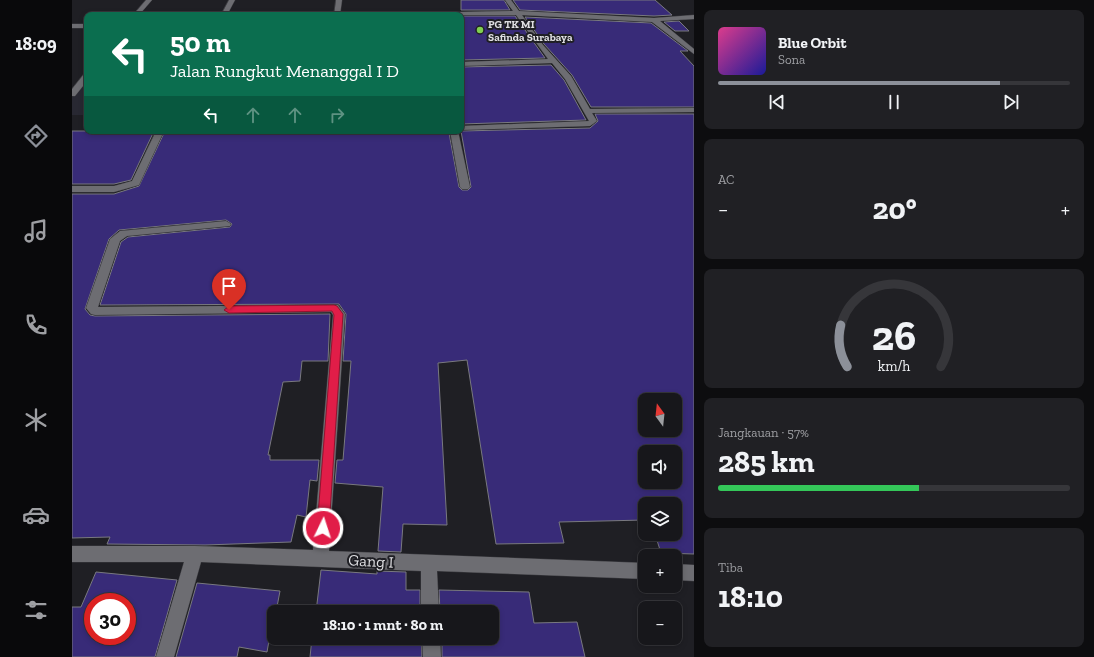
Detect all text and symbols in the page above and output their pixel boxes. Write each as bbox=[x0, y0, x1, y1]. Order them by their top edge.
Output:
place label: PG TK MI Safinda Surabaya bbox=[488, 18, 573, 44]
marker: PG TK MI Safinda Surabaya bbox=[475, 25, 485, 35]
text: 50 m bbox=[170, 26, 231, 59]
icon: left bbox=[104, 28, 156, 80]
text: 18:09 bbox=[15, 33, 57, 55]
text: Blue Orbit bbox=[778, 34, 846, 52]
text: Sona bbox=[778, 52, 805, 67]
text: Jalan Rungkut Menanggal I D bbox=[170, 60, 399, 82]
icon: previous bbox=[766, 91, 788, 113]
icon: pause bbox=[883, 91, 905, 113]
icon: next bbox=[1000, 91, 1022, 113]
icon: left bbox=[200, 104, 222, 126]
icon: ahead bbox=[242, 104, 264, 126]
icon: ahead bbox=[284, 104, 306, 126]
icon: right bbox=[326, 104, 348, 126]
icon: directions bbox=[22, 122, 50, 150]
text: AC bbox=[718, 172, 735, 187]
text: 20° bbox=[872, 191, 917, 227]
text: − bbox=[718, 196, 728, 223]
text: + bbox=[1061, 196, 1070, 223]
icon: music bbox=[22, 217, 50, 245]
pin bbox=[212, 269, 246, 310]
icon: arrive bbox=[218, 275, 240, 297]
text: 26 bbox=[872, 310, 916, 360]
icon: phone bbox=[22, 311, 50, 339]
text: km/h bbox=[878, 357, 910, 374]
north arrow bbox=[638, 393, 682, 437]
map controls bbox=[638, 393, 682, 645]
icon: climate bbox=[22, 406, 50, 434]
text: Jangkauan · 57% bbox=[718, 425, 809, 440]
text: 285 km bbox=[718, 444, 814, 480]
button: sound bbox=[638, 445, 682, 489]
button: layers bbox=[638, 497, 682, 541]
icon: car bbox=[22, 501, 50, 529]
position arrow bbox=[302, 507, 344, 549]
button: + bbox=[638, 549, 682, 593]
street label: Gang I bbox=[348, 550, 394, 572]
text: Tiba bbox=[718, 560, 743, 575]
text: 18:10 bbox=[718, 579, 783, 615]
speed limit sign: 30 bbox=[84, 593, 136, 645]
icon: filters bbox=[22, 596, 50, 624]
button: − bbox=[638, 601, 682, 645]
text: 18:10 · 1 mnt · 80 m bbox=[323, 616, 443, 634]

